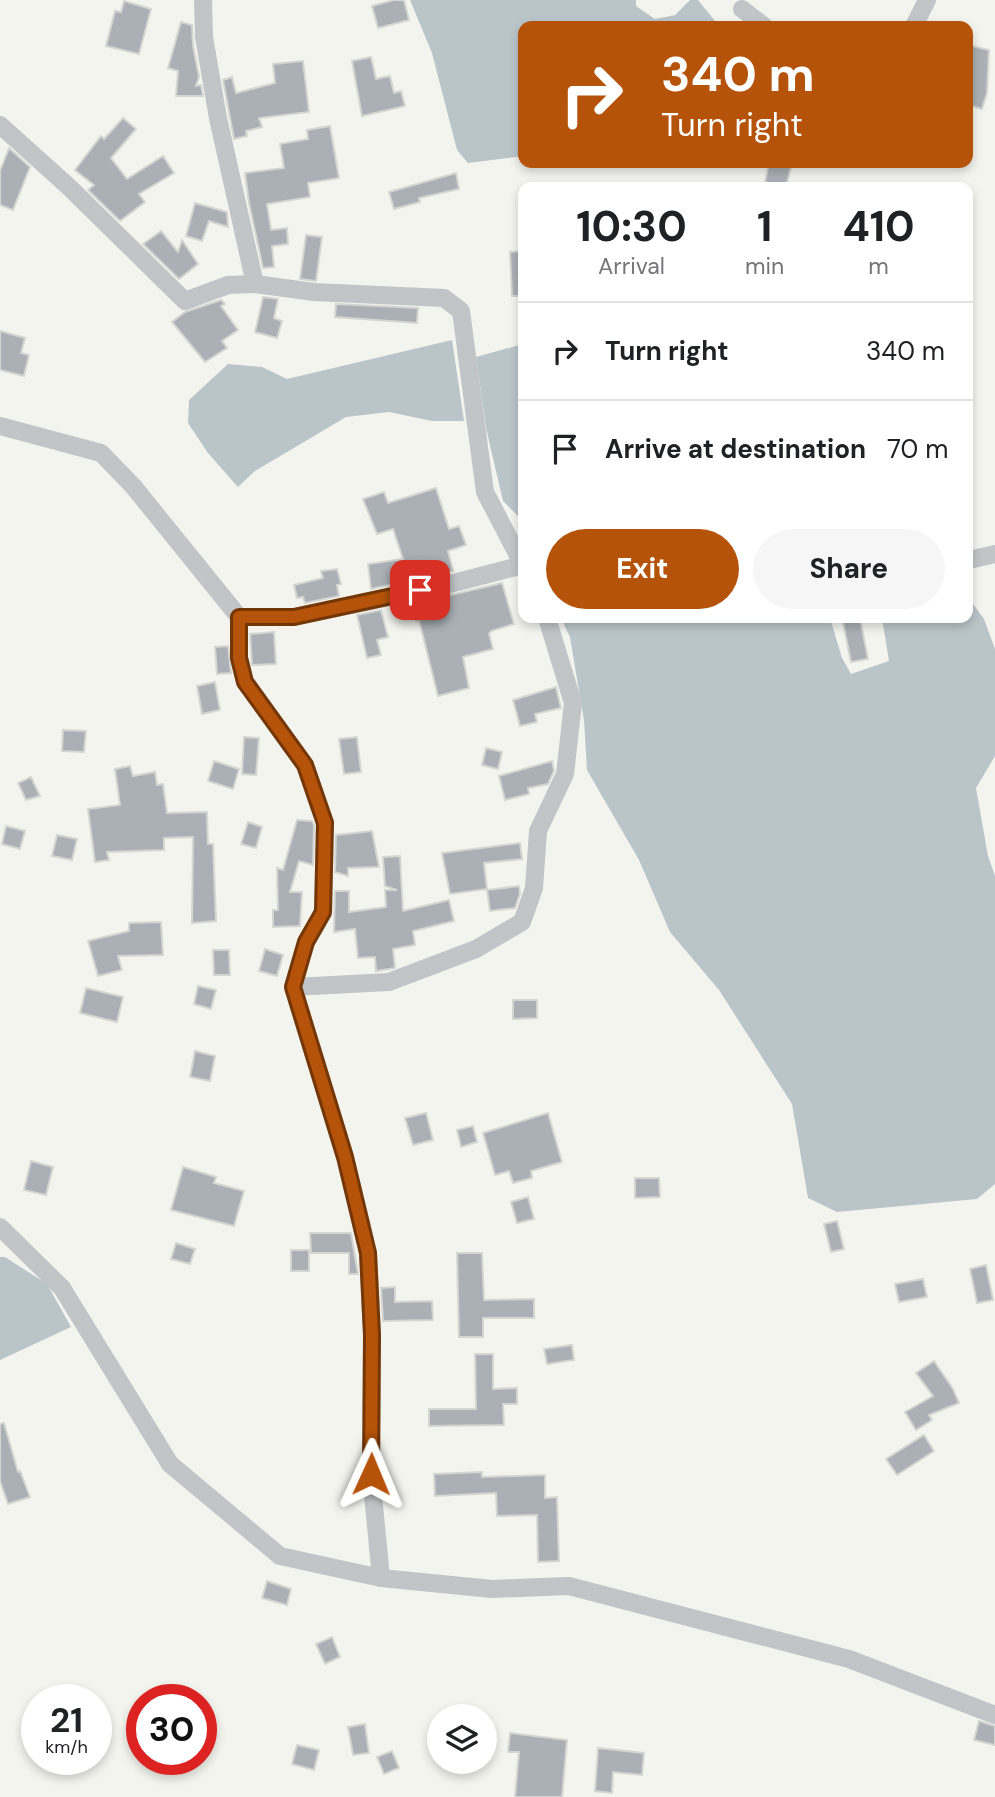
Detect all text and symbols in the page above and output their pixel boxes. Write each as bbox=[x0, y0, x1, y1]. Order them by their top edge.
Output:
text: 340 m bbox=[661, 42, 815, 106]
icon: right bbox=[546, 49, 637, 140]
text: Turn right bbox=[661, 104, 803, 146]
text: 10:30 bbox=[576, 199, 687, 254]
text: 1 bbox=[757, 199, 772, 254]
text: 410 bbox=[843, 199, 915, 254]
text: Arrival bbox=[598, 251, 665, 281]
text: min bbox=[745, 251, 784, 281]
text: m bbox=[868, 251, 889, 281]
icon: right bbox=[546, 332, 584, 370]
text: Turn right bbox=[605, 334, 729, 368]
text: 340 m bbox=[866, 334, 945, 368]
icon: arrive bbox=[546, 430, 584, 468]
text: Arrive at destination bbox=[605, 432, 866, 466]
text: 70 m bbox=[887, 432, 948, 466]
button: Exit bbox=[546, 529, 739, 609]
button: Share bbox=[753, 529, 945, 609]
pin bbox=[390, 560, 450, 620]
icon: arrive bbox=[401, 571, 439, 609]
position arrow bbox=[334, 1437, 408, 1511]
speed limit sign: 30 bbox=[126, 1684, 217, 1775]
text: 21 bbox=[50, 1697, 83, 1743]
map controls bbox=[427, 1704, 497, 1774]
button: layers bbox=[427, 1704, 497, 1774]
text: km/h bbox=[45, 1735, 88, 1759]

